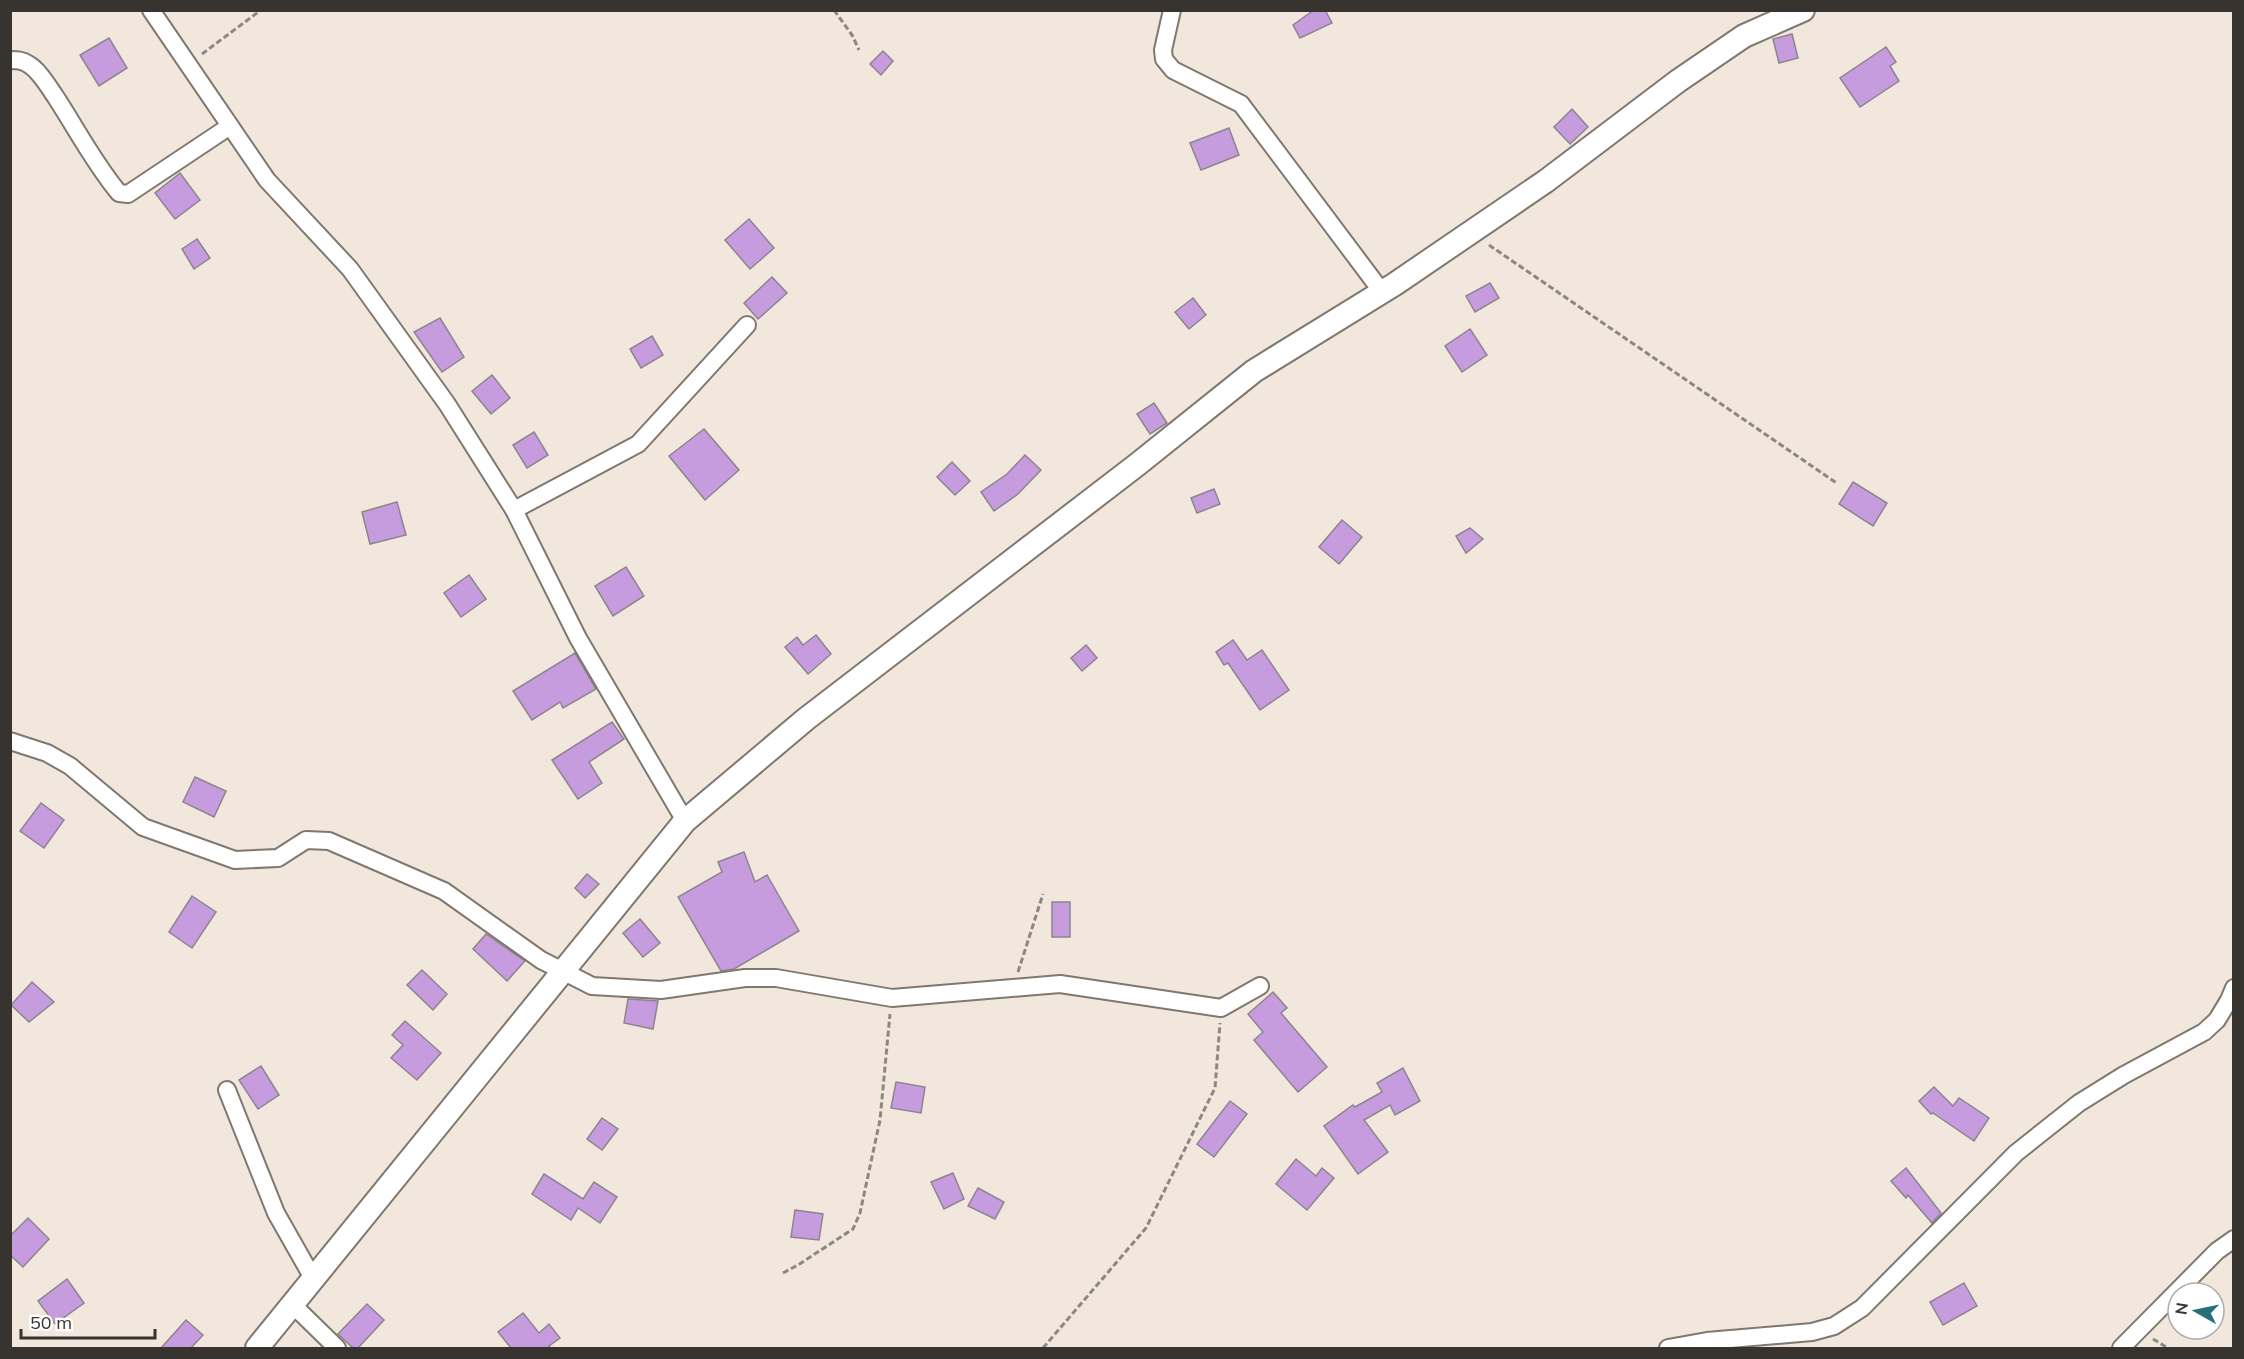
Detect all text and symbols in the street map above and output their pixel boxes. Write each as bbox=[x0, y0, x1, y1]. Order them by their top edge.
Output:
north arrow bbox=[2166, 1281, 2226, 1341]
text: N bbox=[2170, 1301, 2192, 1316]
scale bar bbox=[21, 1302, 154, 1340]
text: 50 m bbox=[30, 1311, 72, 1334]

